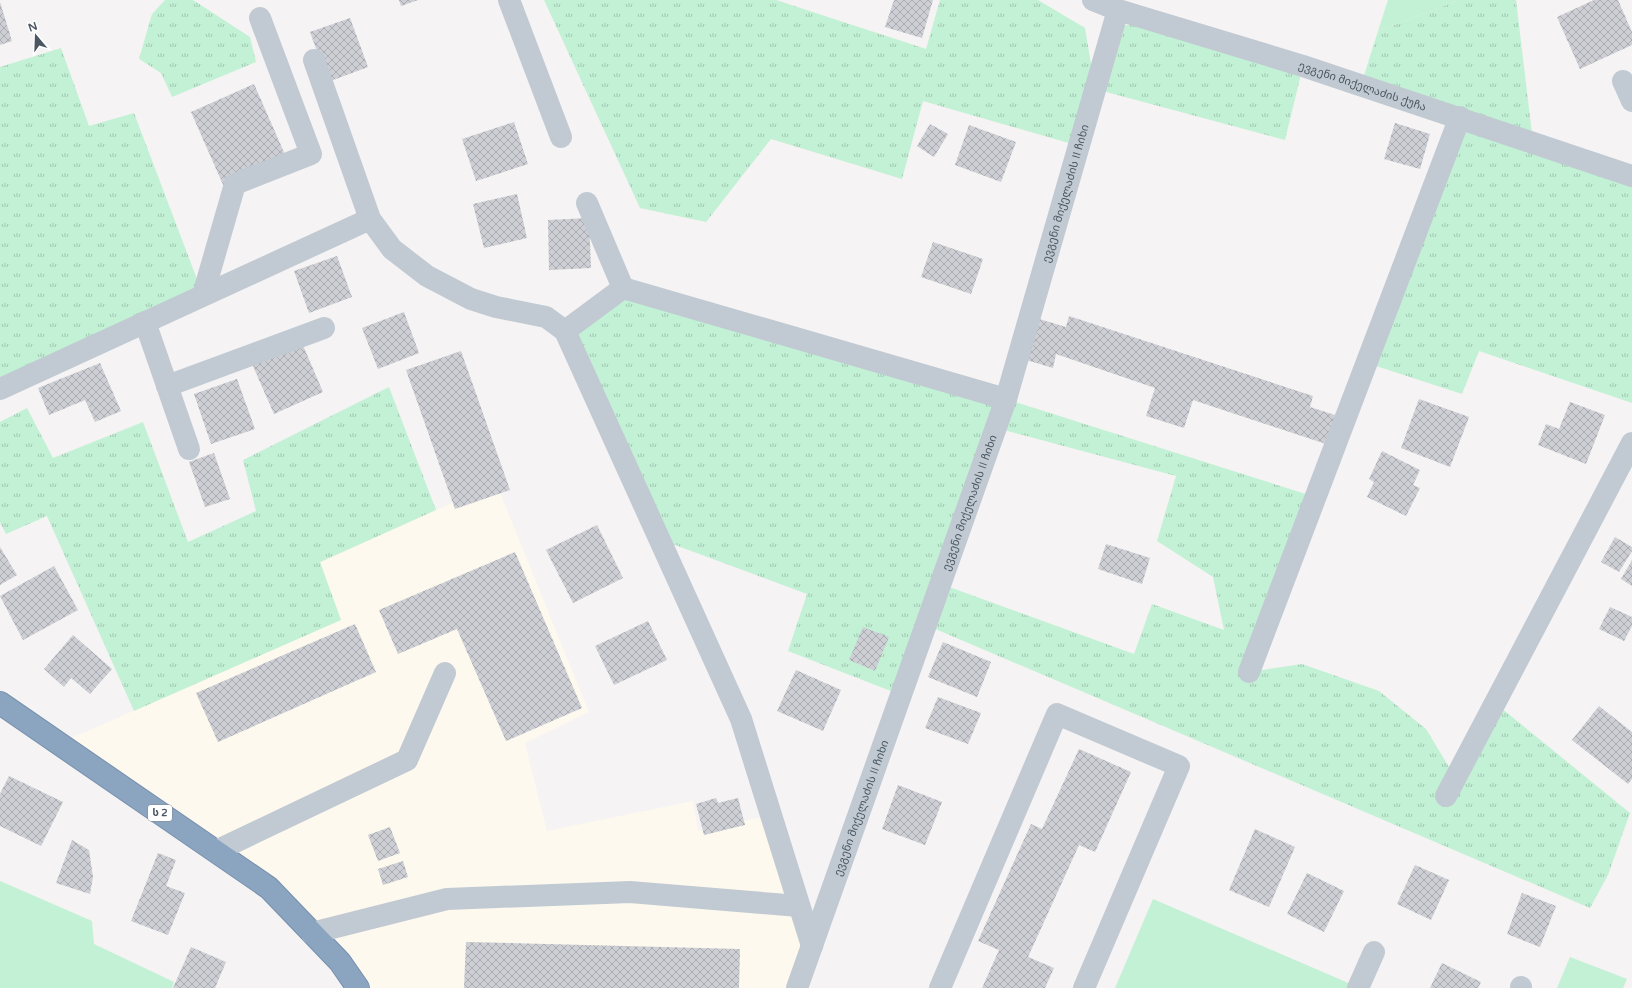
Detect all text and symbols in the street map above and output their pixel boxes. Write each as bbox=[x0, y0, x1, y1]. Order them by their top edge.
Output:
north arrow bbox=[16, 16, 56, 56]
text: N bbox=[27, 19, 39, 35]
street label: ევგენი მიქელაძის ქუჩა bbox=[1297, 59, 1428, 113]
street label: ევგენი მიქელაძის II ჩიხი bbox=[1039, 123, 1091, 264]
street label: ევგენი მიქელაძის II ჩიხი bbox=[939, 433, 999, 572]
street label: ევგენი მიქელაძის II ჩიხი bbox=[831, 738, 891, 878]
road number: ს 2 bbox=[148, 805, 172, 821]

